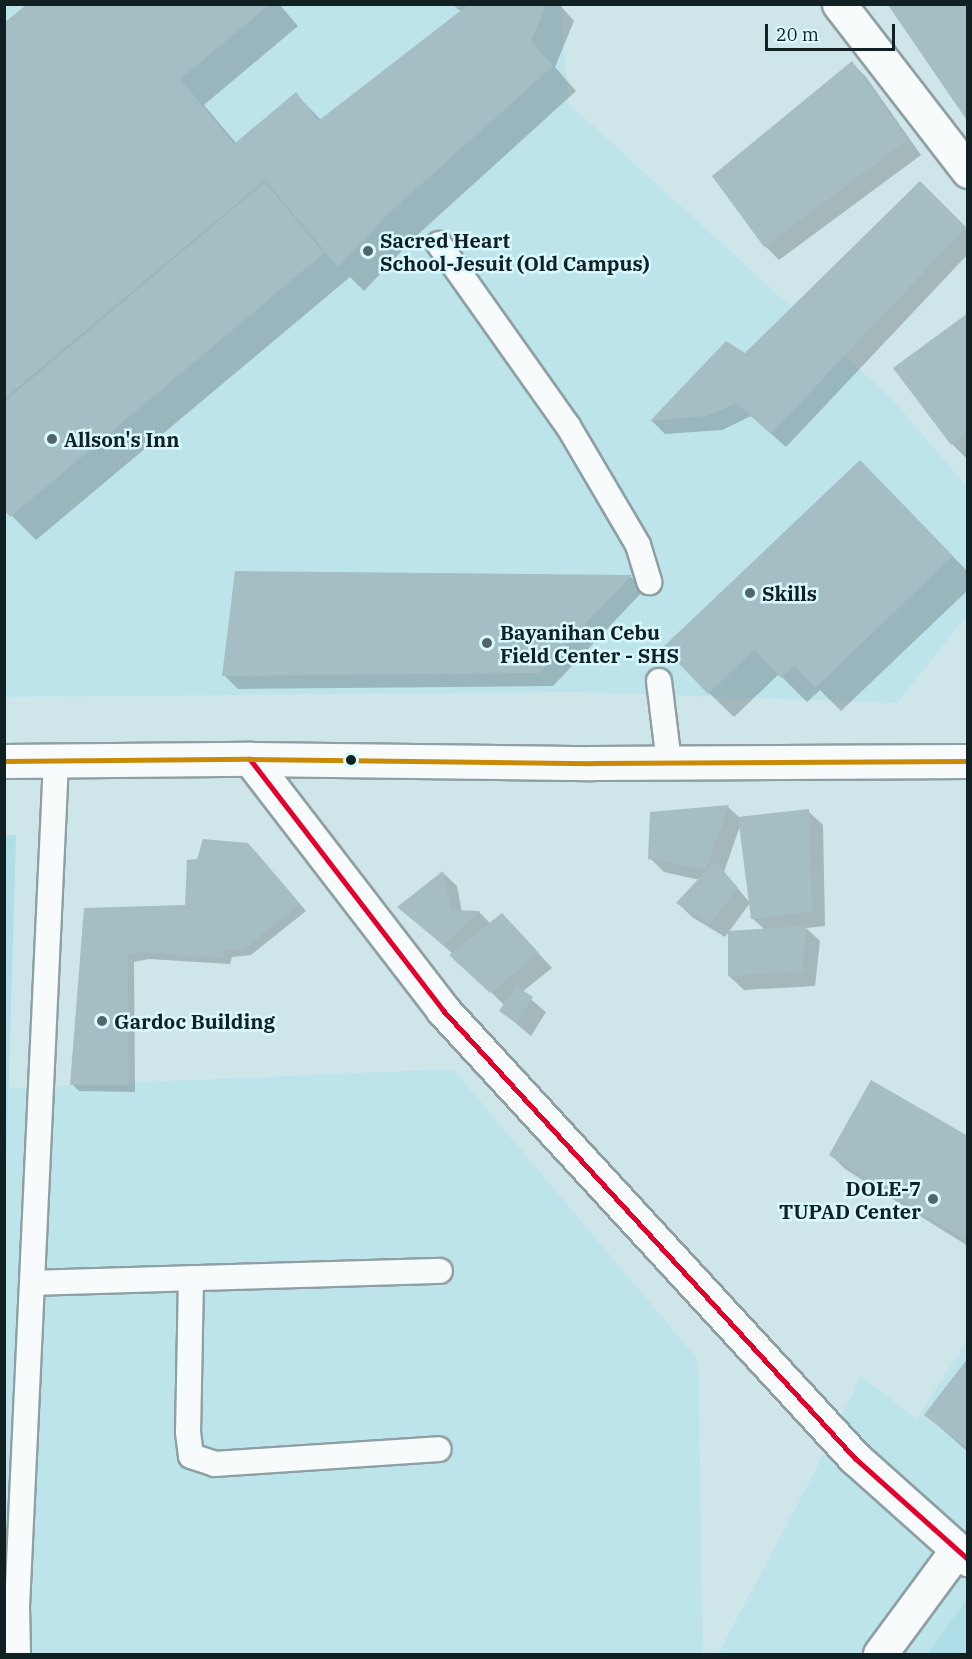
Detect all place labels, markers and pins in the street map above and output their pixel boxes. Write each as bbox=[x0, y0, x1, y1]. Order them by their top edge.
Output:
place label: Sacred Heart School-Jesuit (Old Campus) bbox=[380, 228, 650, 275]
marker: Sacred Heart School-Jesuit (Old Campus) bbox=[361, 244, 375, 258]
place label: Allson's Inn bbox=[64, 427, 180, 451]
marker: Allson's Inn bbox=[45, 432, 59, 446]
place label: Skills bbox=[762, 581, 817, 605]
marker: Skills bbox=[743, 586, 757, 600]
place label: Bayanihan Cebu Field Center - SHS bbox=[500, 620, 679, 667]
marker: Bayanihan Cebu Field Center - SHS bbox=[478, 634, 496, 652]
unlabelled marker bbox=[345, 754, 357, 766]
place label: Gardoc Building bbox=[114, 1009, 275, 1033]
marker: Gardoc Building bbox=[95, 1014, 109, 1028]
place label: DOLE-7 TUPAD Center bbox=[779, 1176, 921, 1223]
marker: DOLE-7 TUPAD Center bbox=[926, 1192, 940, 1206]

